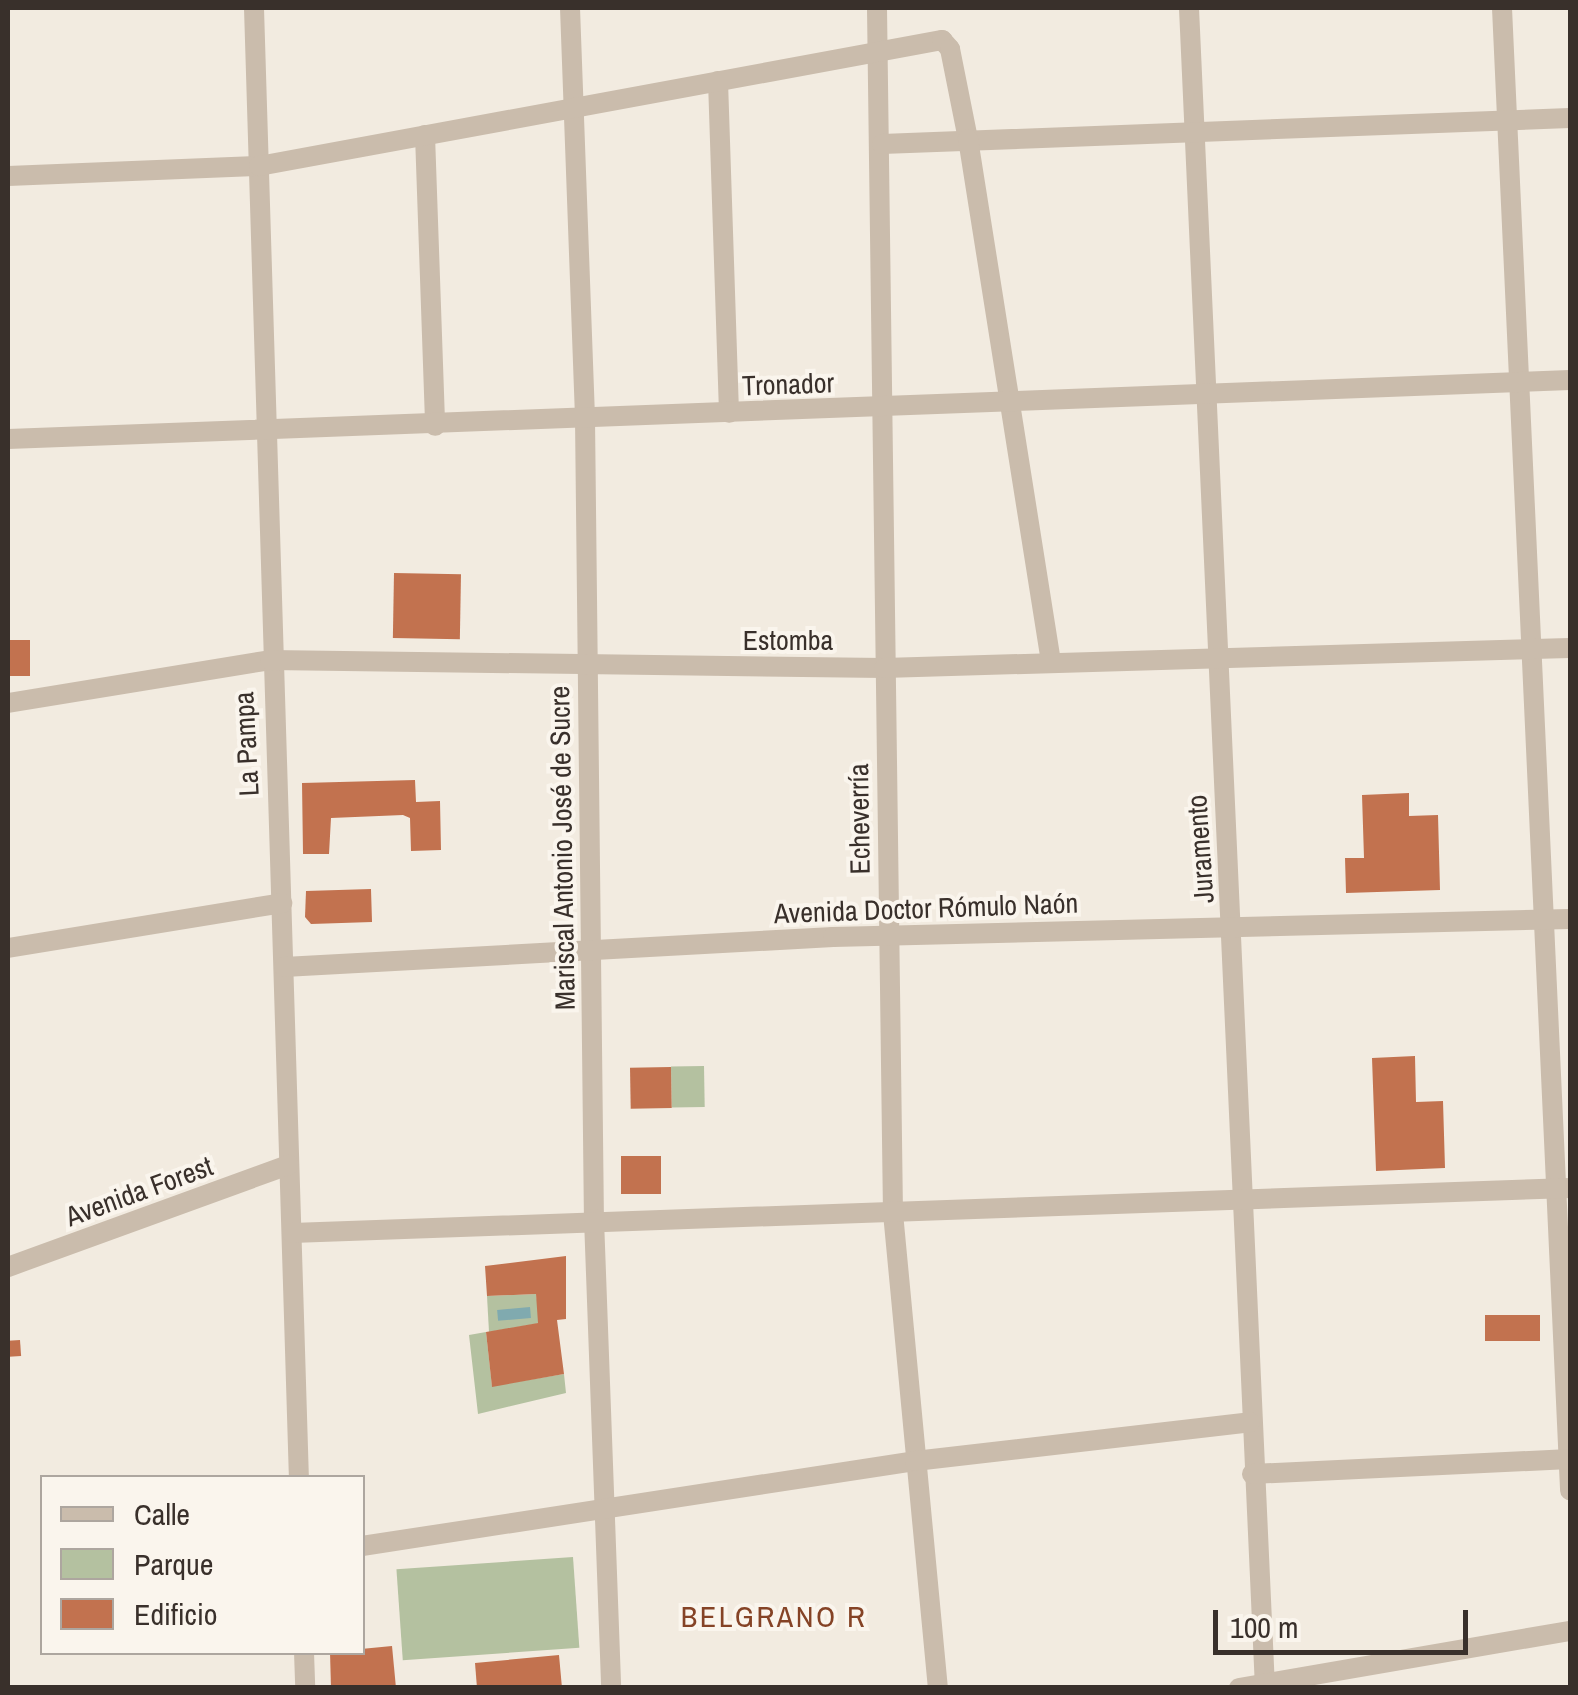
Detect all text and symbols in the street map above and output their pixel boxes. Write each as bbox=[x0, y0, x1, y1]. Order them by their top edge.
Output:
street label: Tronador bbox=[741, 366, 835, 402]
street label: Estomba bbox=[743, 623, 833, 657]
street label: Mariscal Antonio José de Sucre bbox=[542, 685, 582, 1011]
street label: La Pampa bbox=[226, 691, 266, 797]
street label: Echeverría bbox=[841, 763, 877, 875]
street label: Juramento bbox=[1179, 794, 1221, 904]
street label: Avenida Doctor Rómulo Naón bbox=[773, 886, 1079, 930]
street label: Avenida Forest bbox=[61, 1149, 217, 1233]
legend bbox=[40, 1475, 365, 1655]
text: Calle bbox=[134, 1494, 190, 1534]
text: Parque bbox=[134, 1544, 213, 1584]
scale bar bbox=[1218, 1590, 1473, 1652]
text: Edificio bbox=[134, 1594, 217, 1634]
district label: BELGRANO R bbox=[681, 1598, 867, 1634]
text: 100 m bbox=[1230, 1607, 1298, 1647]

